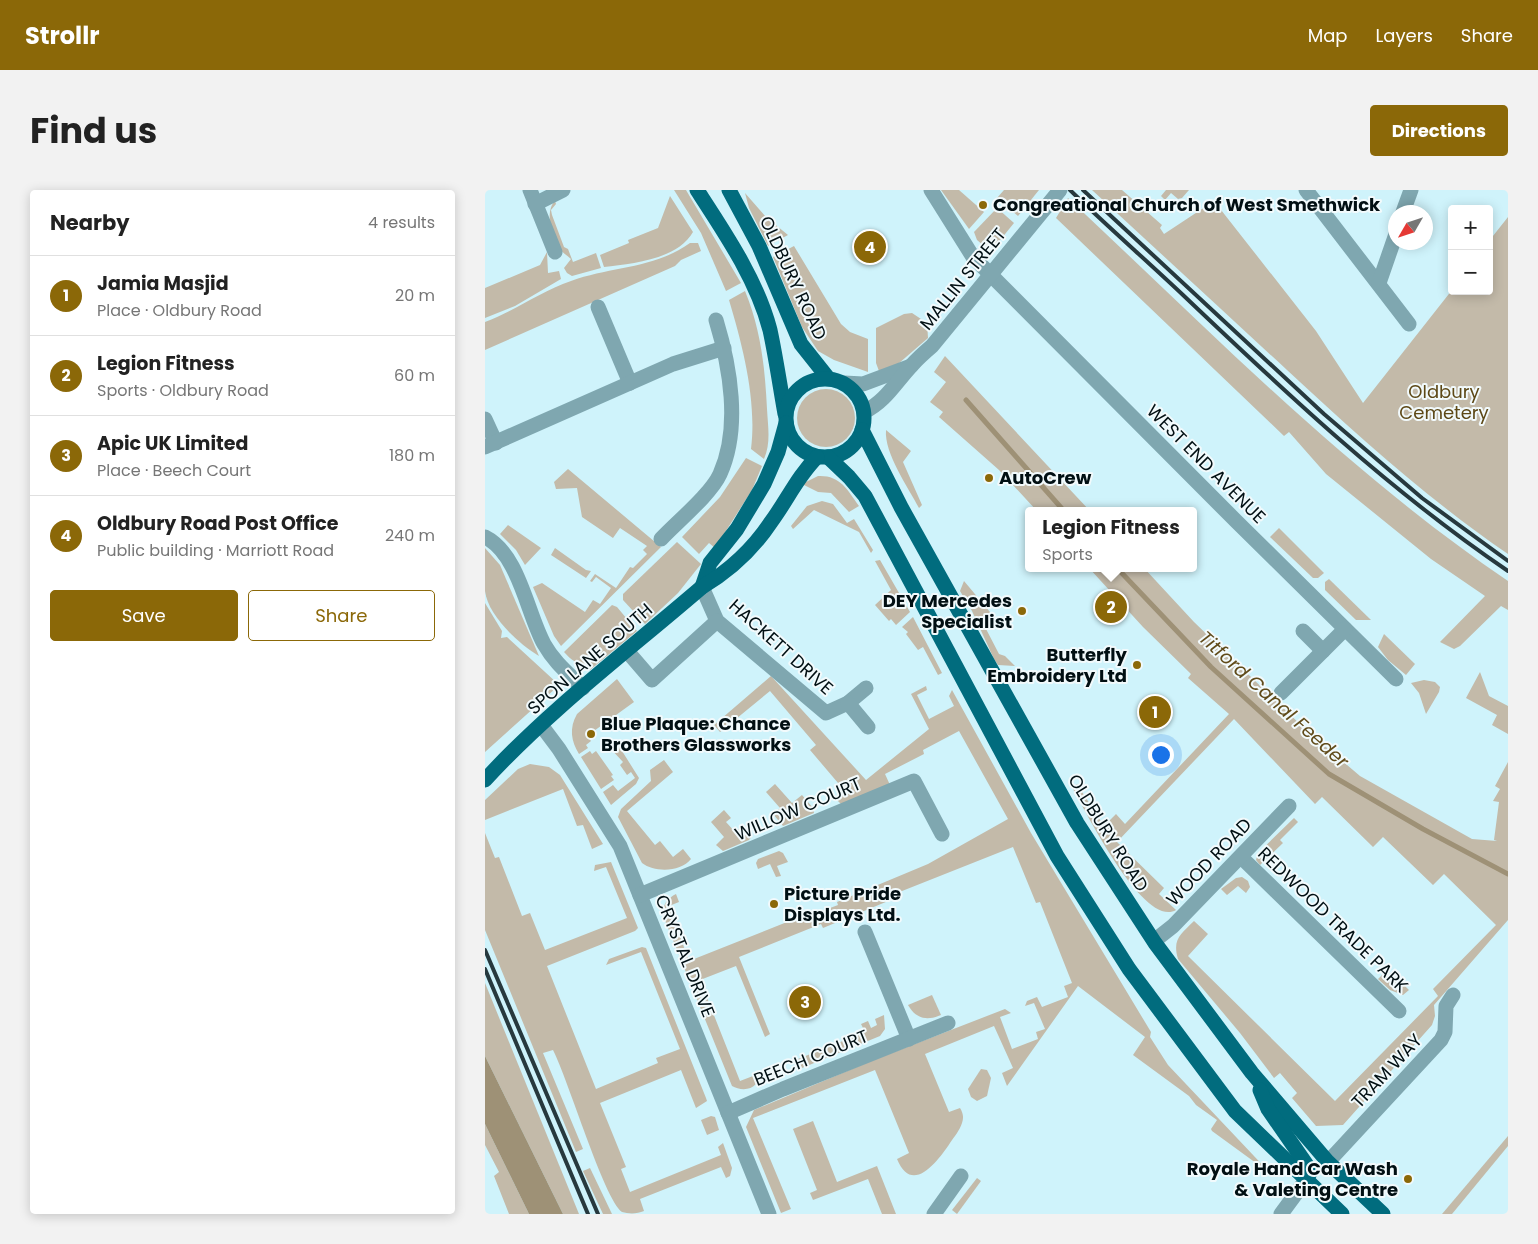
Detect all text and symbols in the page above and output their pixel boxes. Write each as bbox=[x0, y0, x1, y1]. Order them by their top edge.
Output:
text: Strollr bbox=[25, 19, 100, 52]
text: Map bbox=[1308, 23, 1348, 48]
text: Layers bbox=[1376, 23, 1433, 48]
text: Share bbox=[1461, 23, 1513, 48]
button: Directions bbox=[1370, 105, 1508, 156]
text: Find us bbox=[30, 106, 157, 155]
place label: Congreational Church of West Smethwick bbox=[993, 192, 1381, 217]
marker: Congreational Church of West Smethwick bbox=[977, 199, 989, 211]
north arrow bbox=[1388, 205, 1433, 250]
map controls bbox=[1448, 205, 1493, 295]
button: + bbox=[1448, 205, 1493, 250]
text: Nearby bbox=[50, 208, 130, 237]
text: 4 results bbox=[368, 211, 435, 234]
street label: OLDBURY ROAD bbox=[754, 212, 833, 344]
street label: MALLIN STREET bbox=[914, 222, 1012, 335]
pin: 4 bbox=[854, 228, 886, 266]
button: − bbox=[1448, 250, 1493, 295]
text: Jamia Masjid bbox=[97, 270, 229, 297]
text: 1 bbox=[63, 284, 69, 307]
text: 20 m bbox=[395, 284, 435, 307]
text: Place · Oldbury Road bbox=[97, 299, 262, 322]
text: Legion Fitness bbox=[97, 350, 235, 377]
text: 2 bbox=[61, 364, 71, 387]
text: 60 m bbox=[394, 364, 435, 387]
text: Sports · Oldbury Road bbox=[97, 379, 269, 402]
park label: Oldbury Cemetery bbox=[1399, 379, 1489, 425]
street label: WEST END AVENUE bbox=[1141, 399, 1271, 529]
text: Apic UK Limited bbox=[97, 430, 248, 457]
text: 3 bbox=[61, 444, 71, 467]
text: 180 m bbox=[389, 444, 435, 467]
text: Place · Beech Court bbox=[97, 459, 251, 482]
place label: AutoCrew bbox=[999, 465, 1092, 490]
marker: AutoCrew bbox=[983, 472, 995, 484]
popup bbox=[1025, 507, 1197, 572]
text: Oldbury Road Post Office bbox=[97, 510, 338, 537]
text: Legion Fitness bbox=[1042, 514, 1180, 541]
text: 4 bbox=[61, 524, 71, 547]
text: 240 m bbox=[385, 524, 435, 547]
text: Public building · Marriott Road bbox=[97, 539, 334, 562]
text: Sports bbox=[1042, 543, 1093, 566]
place label: DEY Mercedes Specialist bbox=[883, 588, 1012, 634]
pin: 2 bbox=[1095, 588, 1127, 626]
button: Save bbox=[50, 590, 238, 641]
button: Share bbox=[248, 590, 435, 641]
street label: HACKETT DRIVE bbox=[724, 593, 839, 700]
street label: SPON LANE SOUTH bbox=[522, 597, 658, 720]
marker: DEY Mercedes Specialist bbox=[1016, 605, 1028, 617]
water label: Titford Canal Feeder bbox=[1193, 625, 1355, 775]
place label: Butterfly Embroidery Ltd bbox=[987, 642, 1128, 688]
marker: Butterfly Embroidery Ltd bbox=[1131, 659, 1143, 671]
pin: 1 bbox=[1139, 693, 1171, 731]
place label: Blue Plaque: Chance Brothers Glassworks bbox=[601, 711, 791, 757]
marker: Blue Plaque: Chance Brothers Glassworks bbox=[585, 728, 597, 740]
your location bbox=[1148, 742, 1174, 768]
street label: OLDBURY ROAD bbox=[1062, 769, 1155, 896]
street label: WILLOW COURT bbox=[731, 771, 865, 846]
street label: WOOD ROAD bbox=[1160, 812, 1257, 911]
street label: REDWOOD TRADE PARK bbox=[1253, 841, 1414, 998]
place label: Picture Pride Displays Ltd. bbox=[784, 881, 901, 927]
street label: CRYSTAL DRIVE bbox=[650, 891, 721, 1021]
marker: Picture Pride Displays Ltd. bbox=[768, 898, 780, 910]
pin: 3 bbox=[789, 983, 821, 1021]
street label: BEECH COURT bbox=[750, 1023, 872, 1092]
street label: TRAM WAY bbox=[1346, 1028, 1428, 1113]
place label: Royale Hand Car Wash & Valeting Centre bbox=[1187, 1156, 1398, 1202]
marker: Royale Hand Car Wash & Valeting Centre bbox=[1402, 1173, 1414, 1185]

